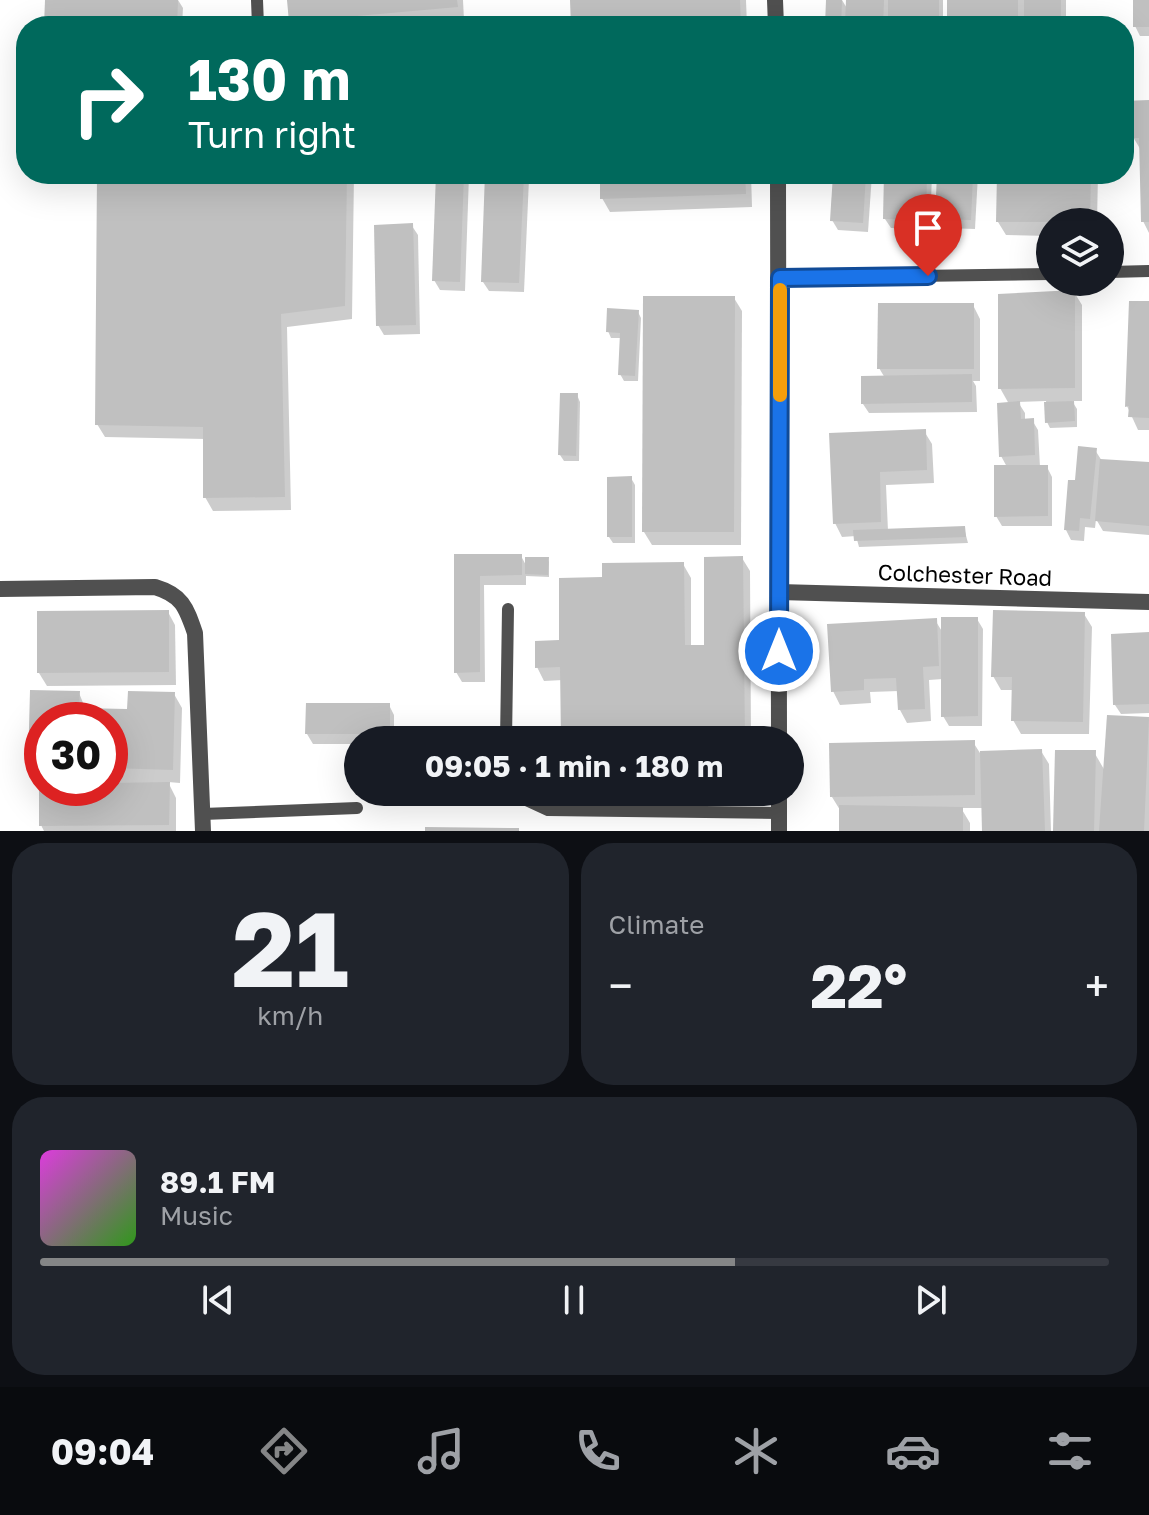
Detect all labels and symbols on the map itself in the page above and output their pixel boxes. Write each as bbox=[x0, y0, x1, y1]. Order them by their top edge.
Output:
pin bbox=[894, 194, 962, 276]
street label: Colchester Road bbox=[877, 558, 1053, 591]
position arrow bbox=[737, 609, 821, 693]
speed limit sign: 30 bbox=[24, 702, 128, 806]

